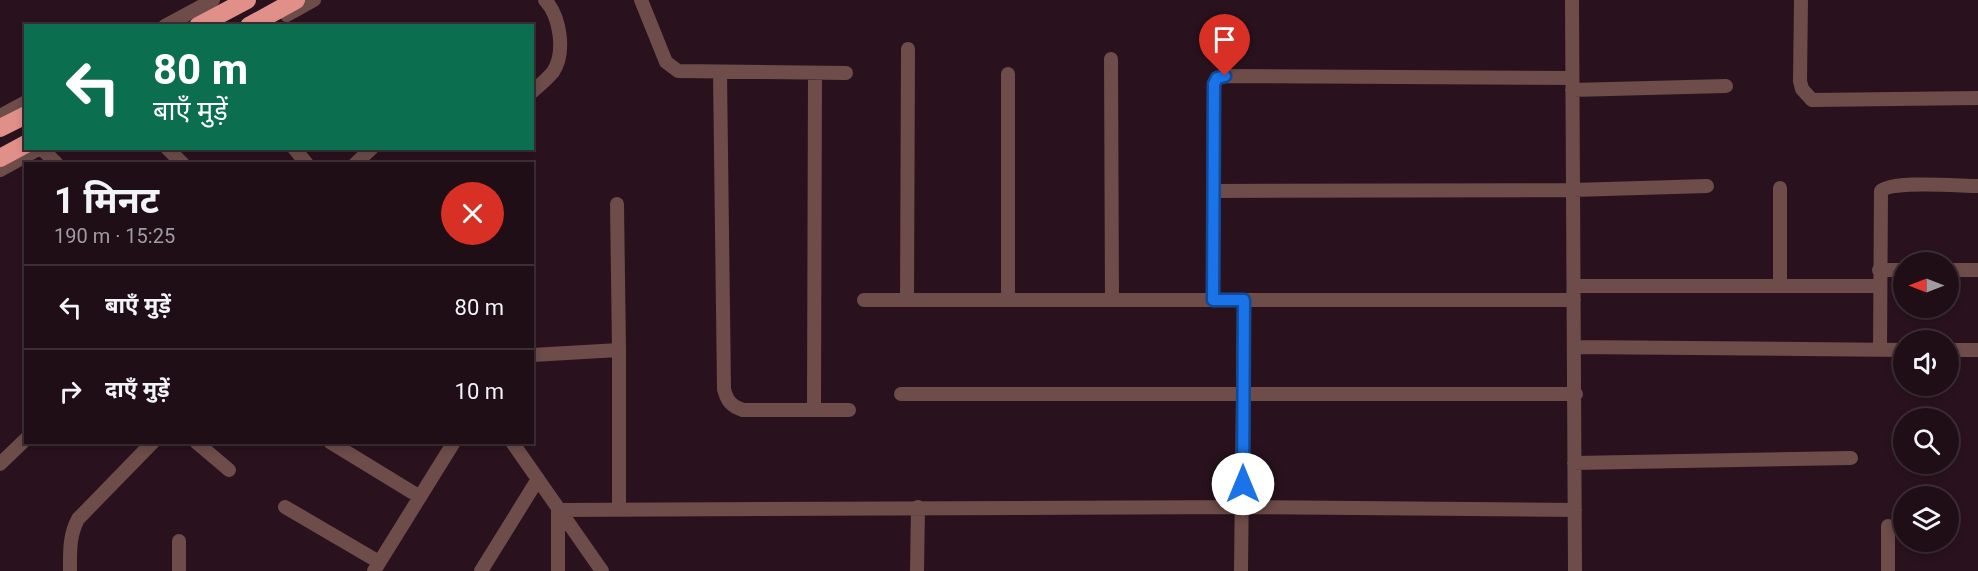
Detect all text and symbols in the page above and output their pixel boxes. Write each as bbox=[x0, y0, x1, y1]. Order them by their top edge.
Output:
pin bbox=[1199, 14, 1250, 76]
icon: arrive bbox=[1208, 23, 1241, 56]
text: 80 m bbox=[153, 45, 248, 94]
icon: left bbox=[54, 48, 132, 126]
text: बाएँ मुड़ें bbox=[153, 95, 228, 127]
text: 1 मिनट bbox=[54, 180, 159, 222]
button: close bbox=[441, 182, 504, 245]
text: 190 m · 15:25 bbox=[54, 224, 175, 248]
north arrow bbox=[1893, 252, 1959, 318]
map controls bbox=[1893, 252, 1959, 552]
icon: left bbox=[54, 291, 87, 324]
text: बाएँ मुड़ें bbox=[105, 293, 171, 318]
text: 80 m bbox=[455, 295, 504, 320]
button: sound bbox=[1893, 330, 1959, 396]
icon: right bbox=[54, 375, 87, 408]
text: दाएँ मुड़ें bbox=[105, 377, 170, 402]
text: 10 m bbox=[455, 379, 504, 404]
button: search bbox=[1893, 408, 1959, 474]
position arrow bbox=[1211, 452, 1275, 516]
button: layers bbox=[1893, 486, 1959, 552]

